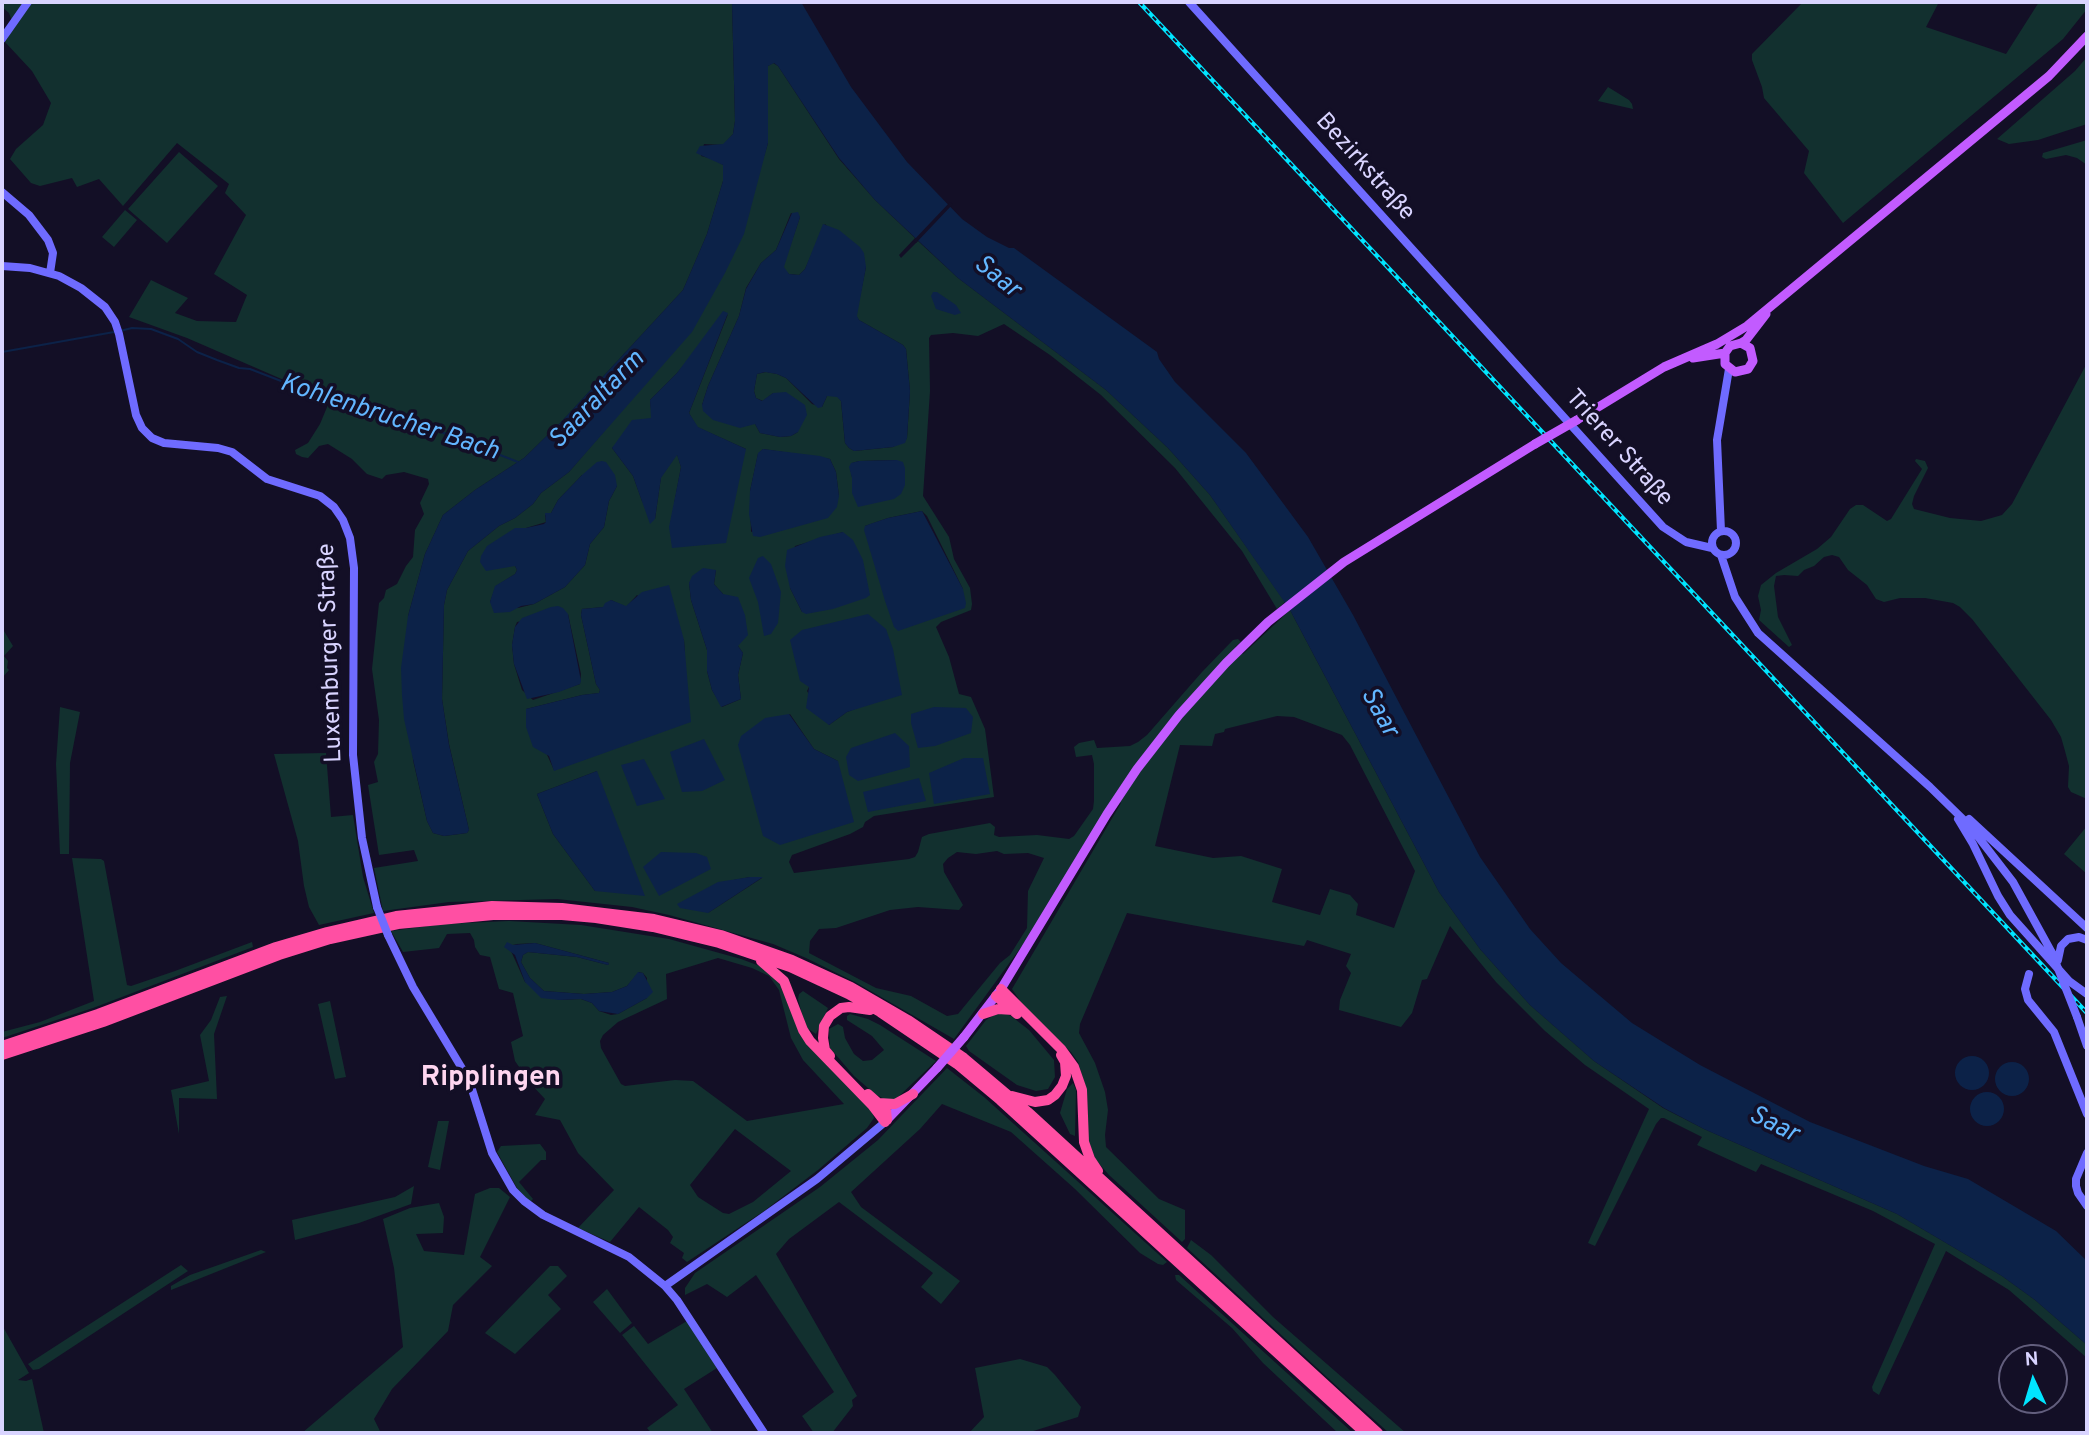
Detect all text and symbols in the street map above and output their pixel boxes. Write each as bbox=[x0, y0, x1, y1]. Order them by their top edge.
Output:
street label: Bezirkstraße bbox=[1308, 108, 1420, 228]
water label: Saar bbox=[966, 250, 1026, 306]
water label: Saaraltarm bbox=[543, 345, 653, 457]
water label: Kohlenbrucher Bach bbox=[276, 369, 502, 469]
street label: Trierer Straße bbox=[1558, 385, 1678, 513]
street label: Luxemburger Straße bbox=[314, 543, 350, 763]
water label: Saar bbox=[1352, 683, 1404, 743]
district label: Ripplingen bbox=[421, 1062, 561, 1096]
water label: Saar bbox=[1743, 1101, 1803, 1151]
north arrow bbox=[1998, 1344, 2068, 1414]
text: N bbox=[2024, 1348, 2039, 1372]

